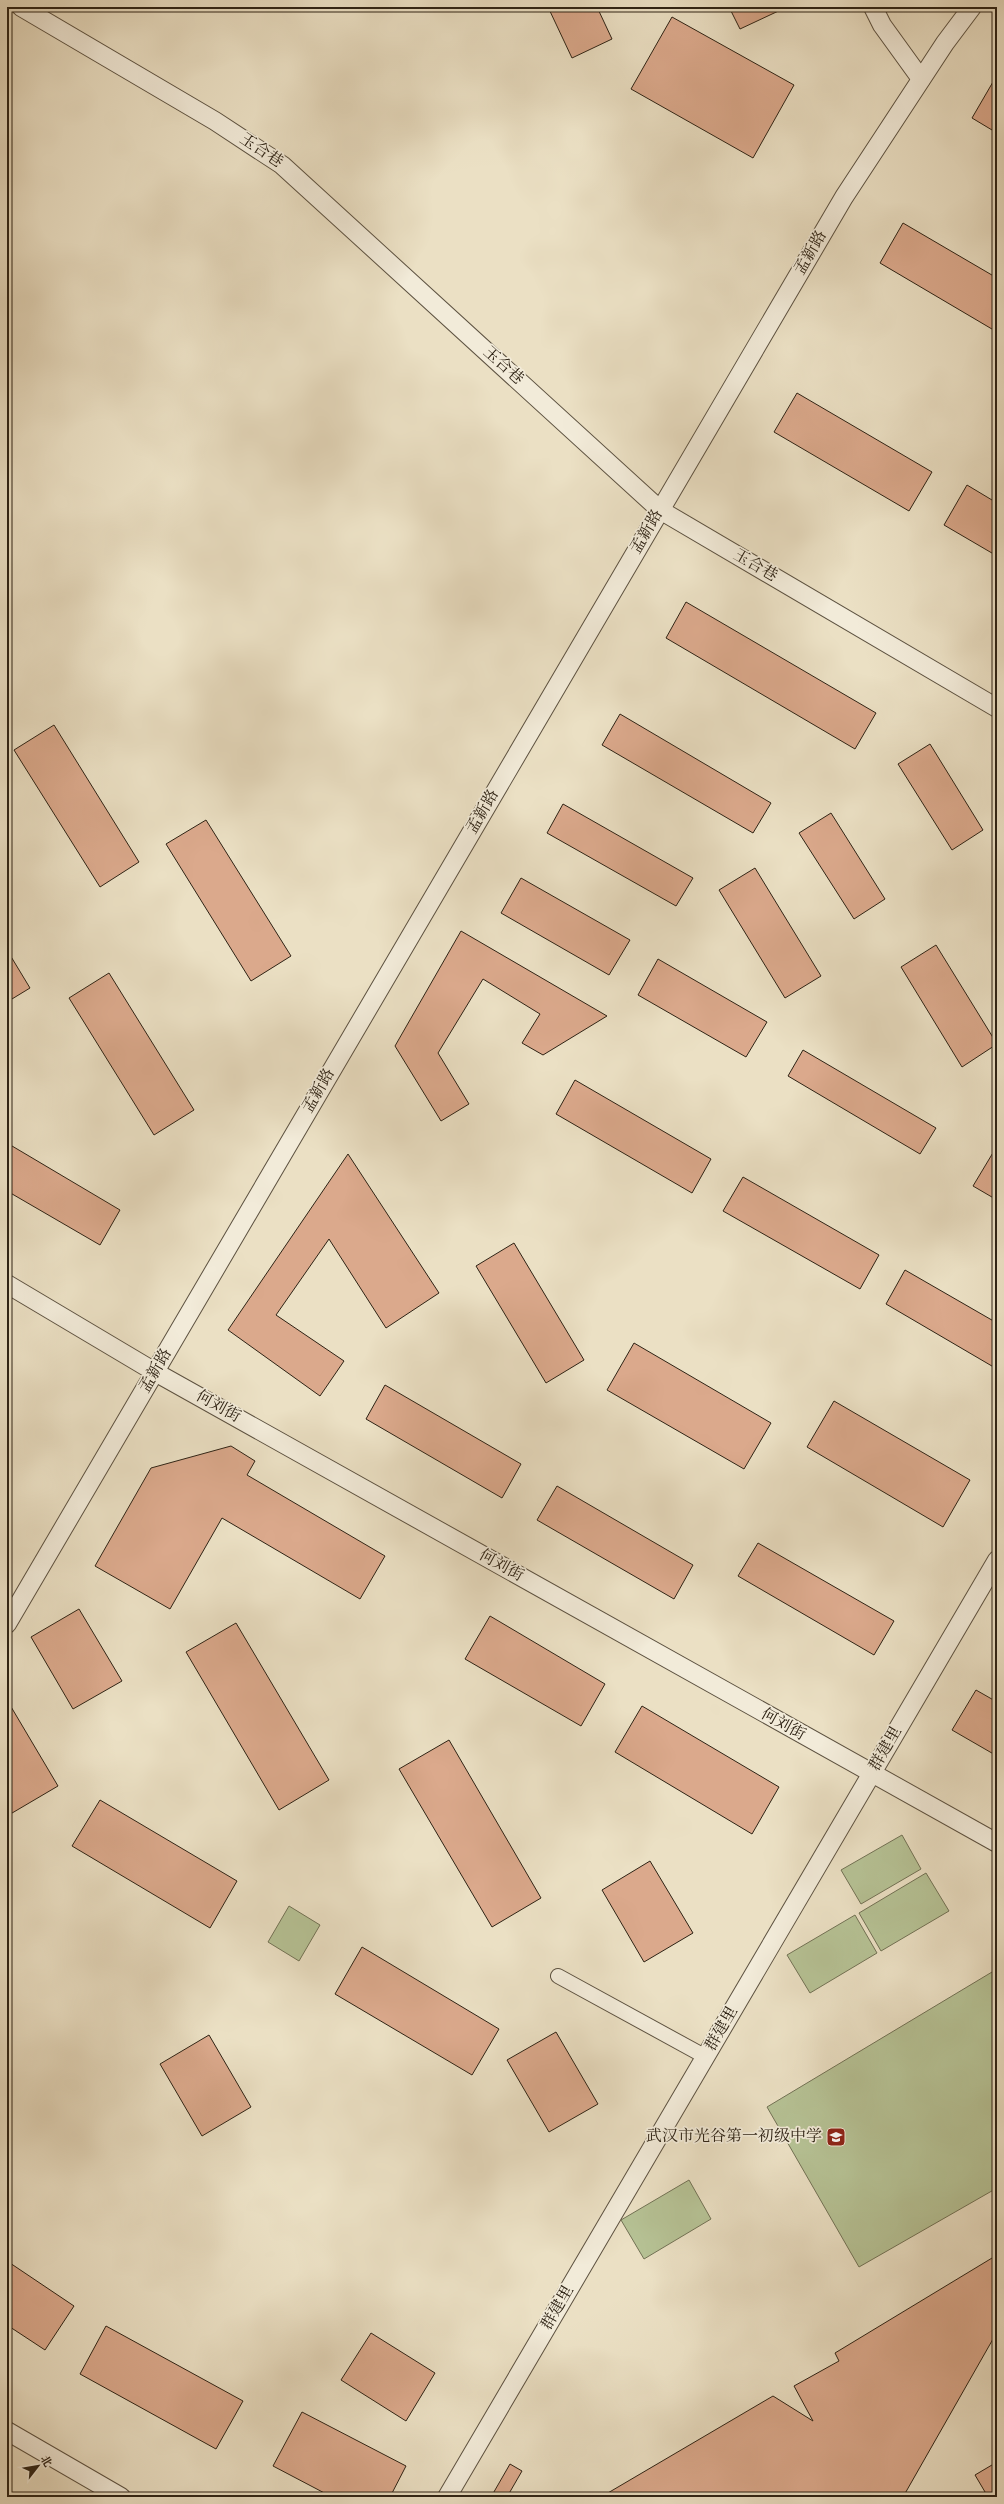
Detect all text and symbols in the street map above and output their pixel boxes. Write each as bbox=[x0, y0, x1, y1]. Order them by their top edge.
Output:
street label: 玉合巷 bbox=[237, 129, 286, 171]
street label: 孟新路 bbox=[790, 227, 830, 278]
street label: 玉合巷 bbox=[480, 343, 528, 388]
street label: 孟新路 bbox=[626, 506, 666, 557]
street label: 玉合巷 bbox=[730, 545, 781, 585]
street label: 孟新路 bbox=[462, 786, 502, 837]
street label: 孟新路 bbox=[298, 1065, 338, 1116]
street label: 孟新路 bbox=[135, 1345, 175, 1396]
street label: 何刘街 bbox=[193, 1387, 244, 1426]
street label: 何刘街 bbox=[476, 1546, 527, 1585]
street label: 何刘街 bbox=[758, 1705, 809, 1744]
street label: 群建里 bbox=[865, 1723, 905, 1774]
street label: 群建里 bbox=[701, 2003, 741, 2054]
school or university icon: 武汉市光谷第一初级中学 bbox=[825, 2126, 847, 2148]
place label: 武汉市光谷第一初级中学 bbox=[646, 2127, 822, 2145]
street label: 群建里 bbox=[537, 2282, 577, 2333]
north arrow bbox=[18, 2446, 58, 2486]
text: 北 bbox=[38, 2454, 54, 2469]

